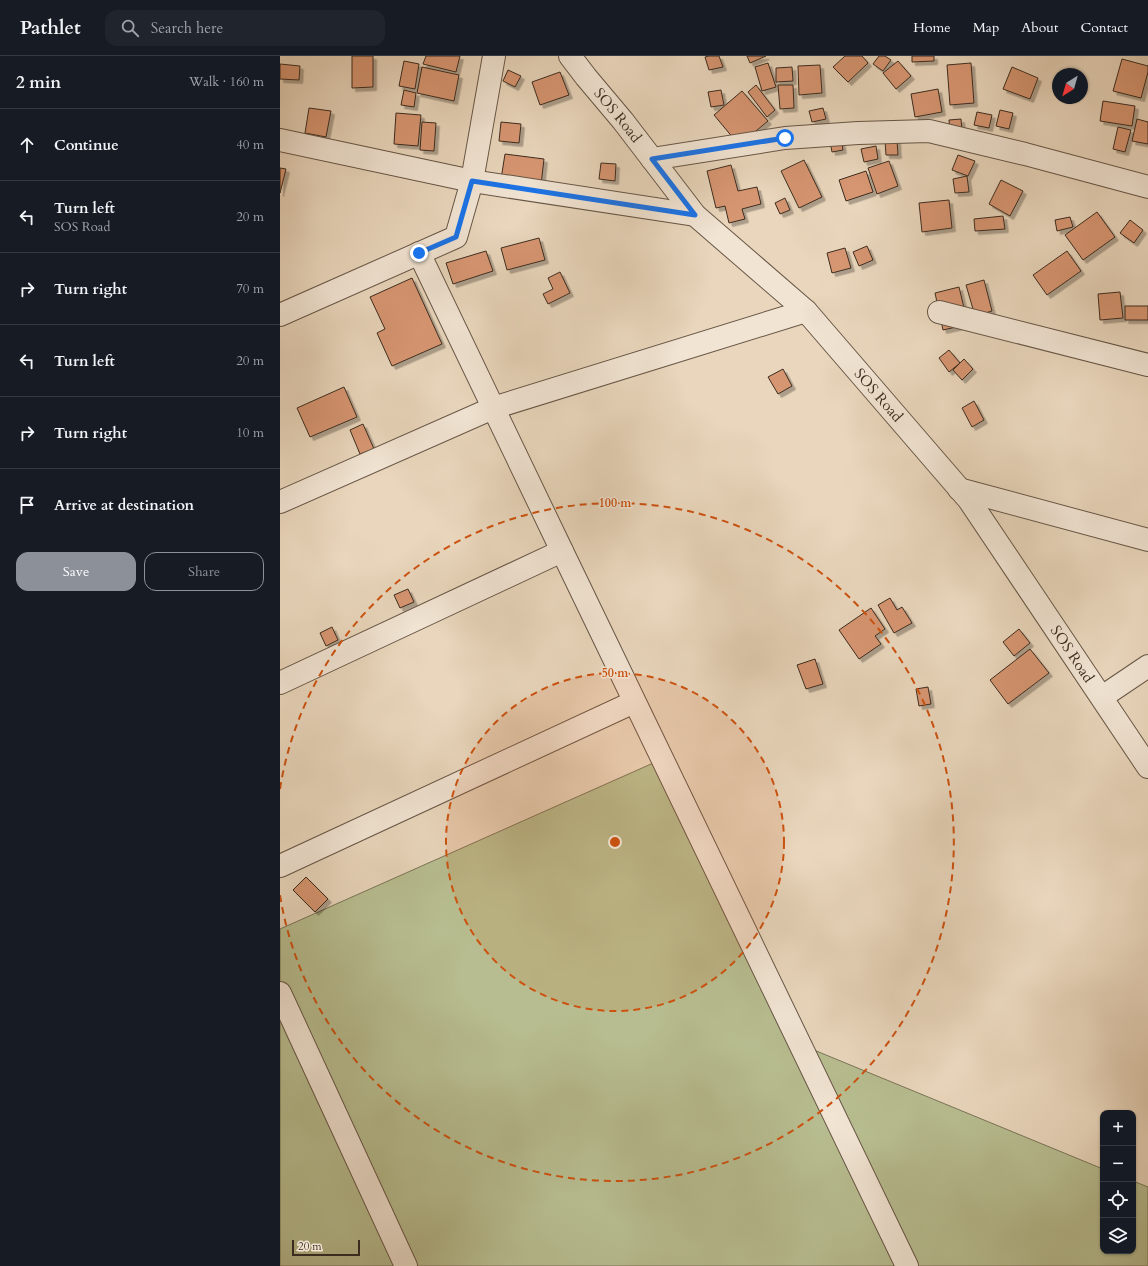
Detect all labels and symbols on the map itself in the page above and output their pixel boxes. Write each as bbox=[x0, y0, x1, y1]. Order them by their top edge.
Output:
north arrow bbox=[1052, 68, 1088, 104]
street label: SOS Road bbox=[589, 84, 646, 147]
route start bbox=[776, 129, 794, 147]
route end bbox=[410, 244, 428, 262]
street label: SOS Road bbox=[850, 364, 907, 426]
text: 100 m bbox=[599, 495, 632, 511]
street label: SOS Road bbox=[1046, 621, 1099, 687]
text: 50 m bbox=[602, 665, 629, 681]
centre of rings bbox=[608, 835, 622, 849]
scale bar bbox=[292, 1238, 360, 1257]

